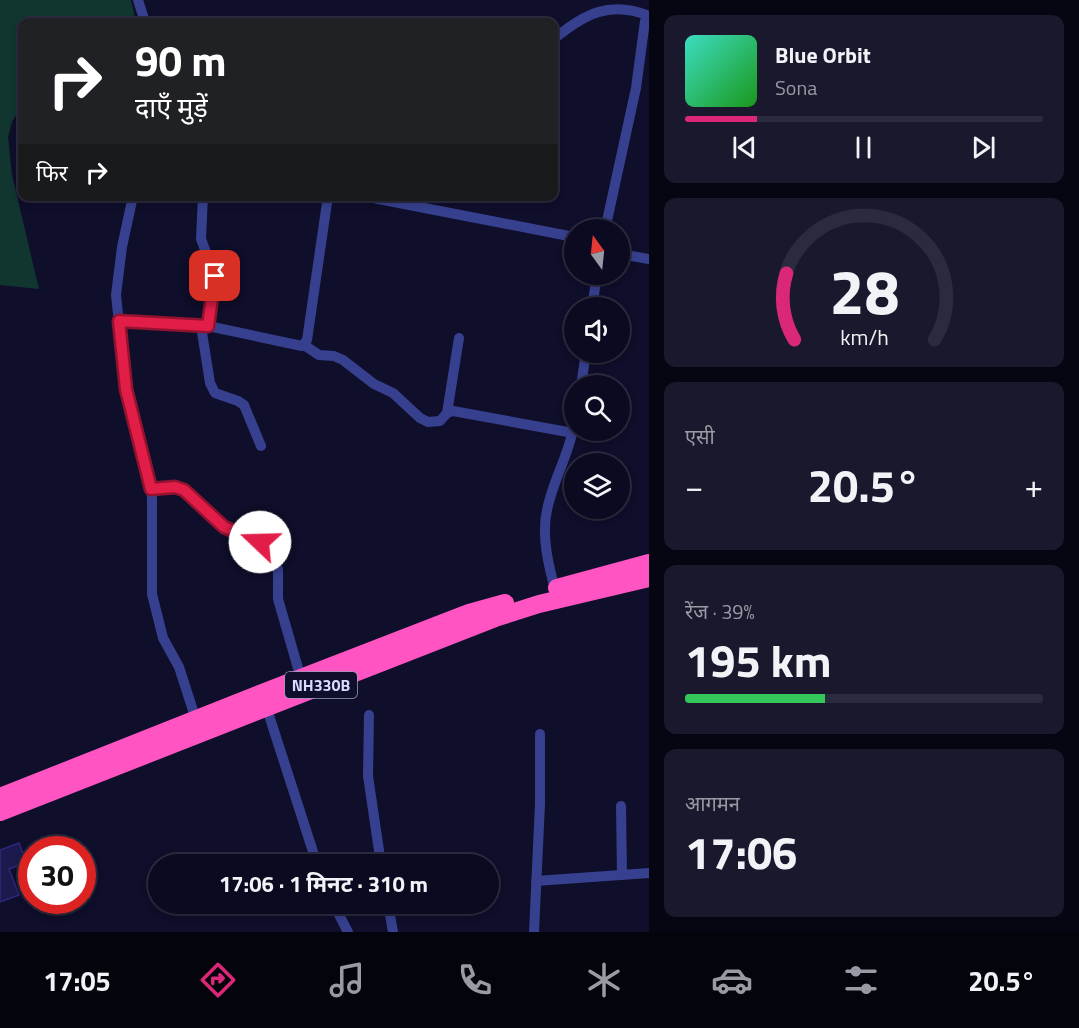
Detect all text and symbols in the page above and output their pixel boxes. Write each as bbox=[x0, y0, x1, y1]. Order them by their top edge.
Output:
text: 90 m bbox=[135, 28, 227, 92]
text: Blue Orbit bbox=[775, 38, 871, 72]
icon: right bbox=[36, 42, 114, 120]
text: Sona bbox=[775, 72, 817, 103]
text: दाएँ मुड़ें bbox=[135, 86, 208, 127]
icon: previous bbox=[728, 131, 761, 164]
icon: pause bbox=[847, 131, 880, 164]
icon: next bbox=[967, 131, 1000, 164]
text: फिर bbox=[36, 156, 68, 190]
icon: right bbox=[80, 156, 113, 189]
north arrow bbox=[564, 219, 630, 285]
map controls bbox=[564, 219, 630, 519]
text: 28 bbox=[829, 243, 899, 338]
pin bbox=[189, 250, 240, 301]
icon: arrive bbox=[198, 259, 231, 292]
button: sound bbox=[564, 297, 630, 363]
text: km/h bbox=[840, 321, 888, 353]
button: search bbox=[564, 375, 630, 441]
text: एसी bbox=[685, 421, 715, 452]
text: 20.5° bbox=[808, 451, 920, 519]
button: layers bbox=[564, 453, 630, 519]
text: − bbox=[685, 461, 703, 511]
text: + bbox=[1025, 461, 1043, 511]
position arrow bbox=[228, 510, 292, 574]
text: रेंज · 39% bbox=[685, 596, 755, 627]
text: 195 km bbox=[685, 626, 831, 694]
road number: NH330B bbox=[285, 672, 357, 698]
text: आगमन bbox=[685, 788, 740, 819]
text: 17:06 bbox=[685, 818, 797, 886]
speed limit sign: 30 bbox=[18, 836, 96, 914]
text: 17:06 · 1 मिनट · 310 m bbox=[219, 867, 428, 901]
icon: directions bbox=[197, 959, 239, 1001]
icon: music bbox=[326, 959, 368, 1001]
icon: phone bbox=[454, 959, 496, 1001]
icon: climate bbox=[583, 959, 625, 1001]
icon: car bbox=[711, 959, 753, 1001]
icon: filters bbox=[840, 959, 882, 1001]
text: 17:05 bbox=[43, 960, 111, 1001]
text: 20.5° bbox=[968, 960, 1036, 1001]

